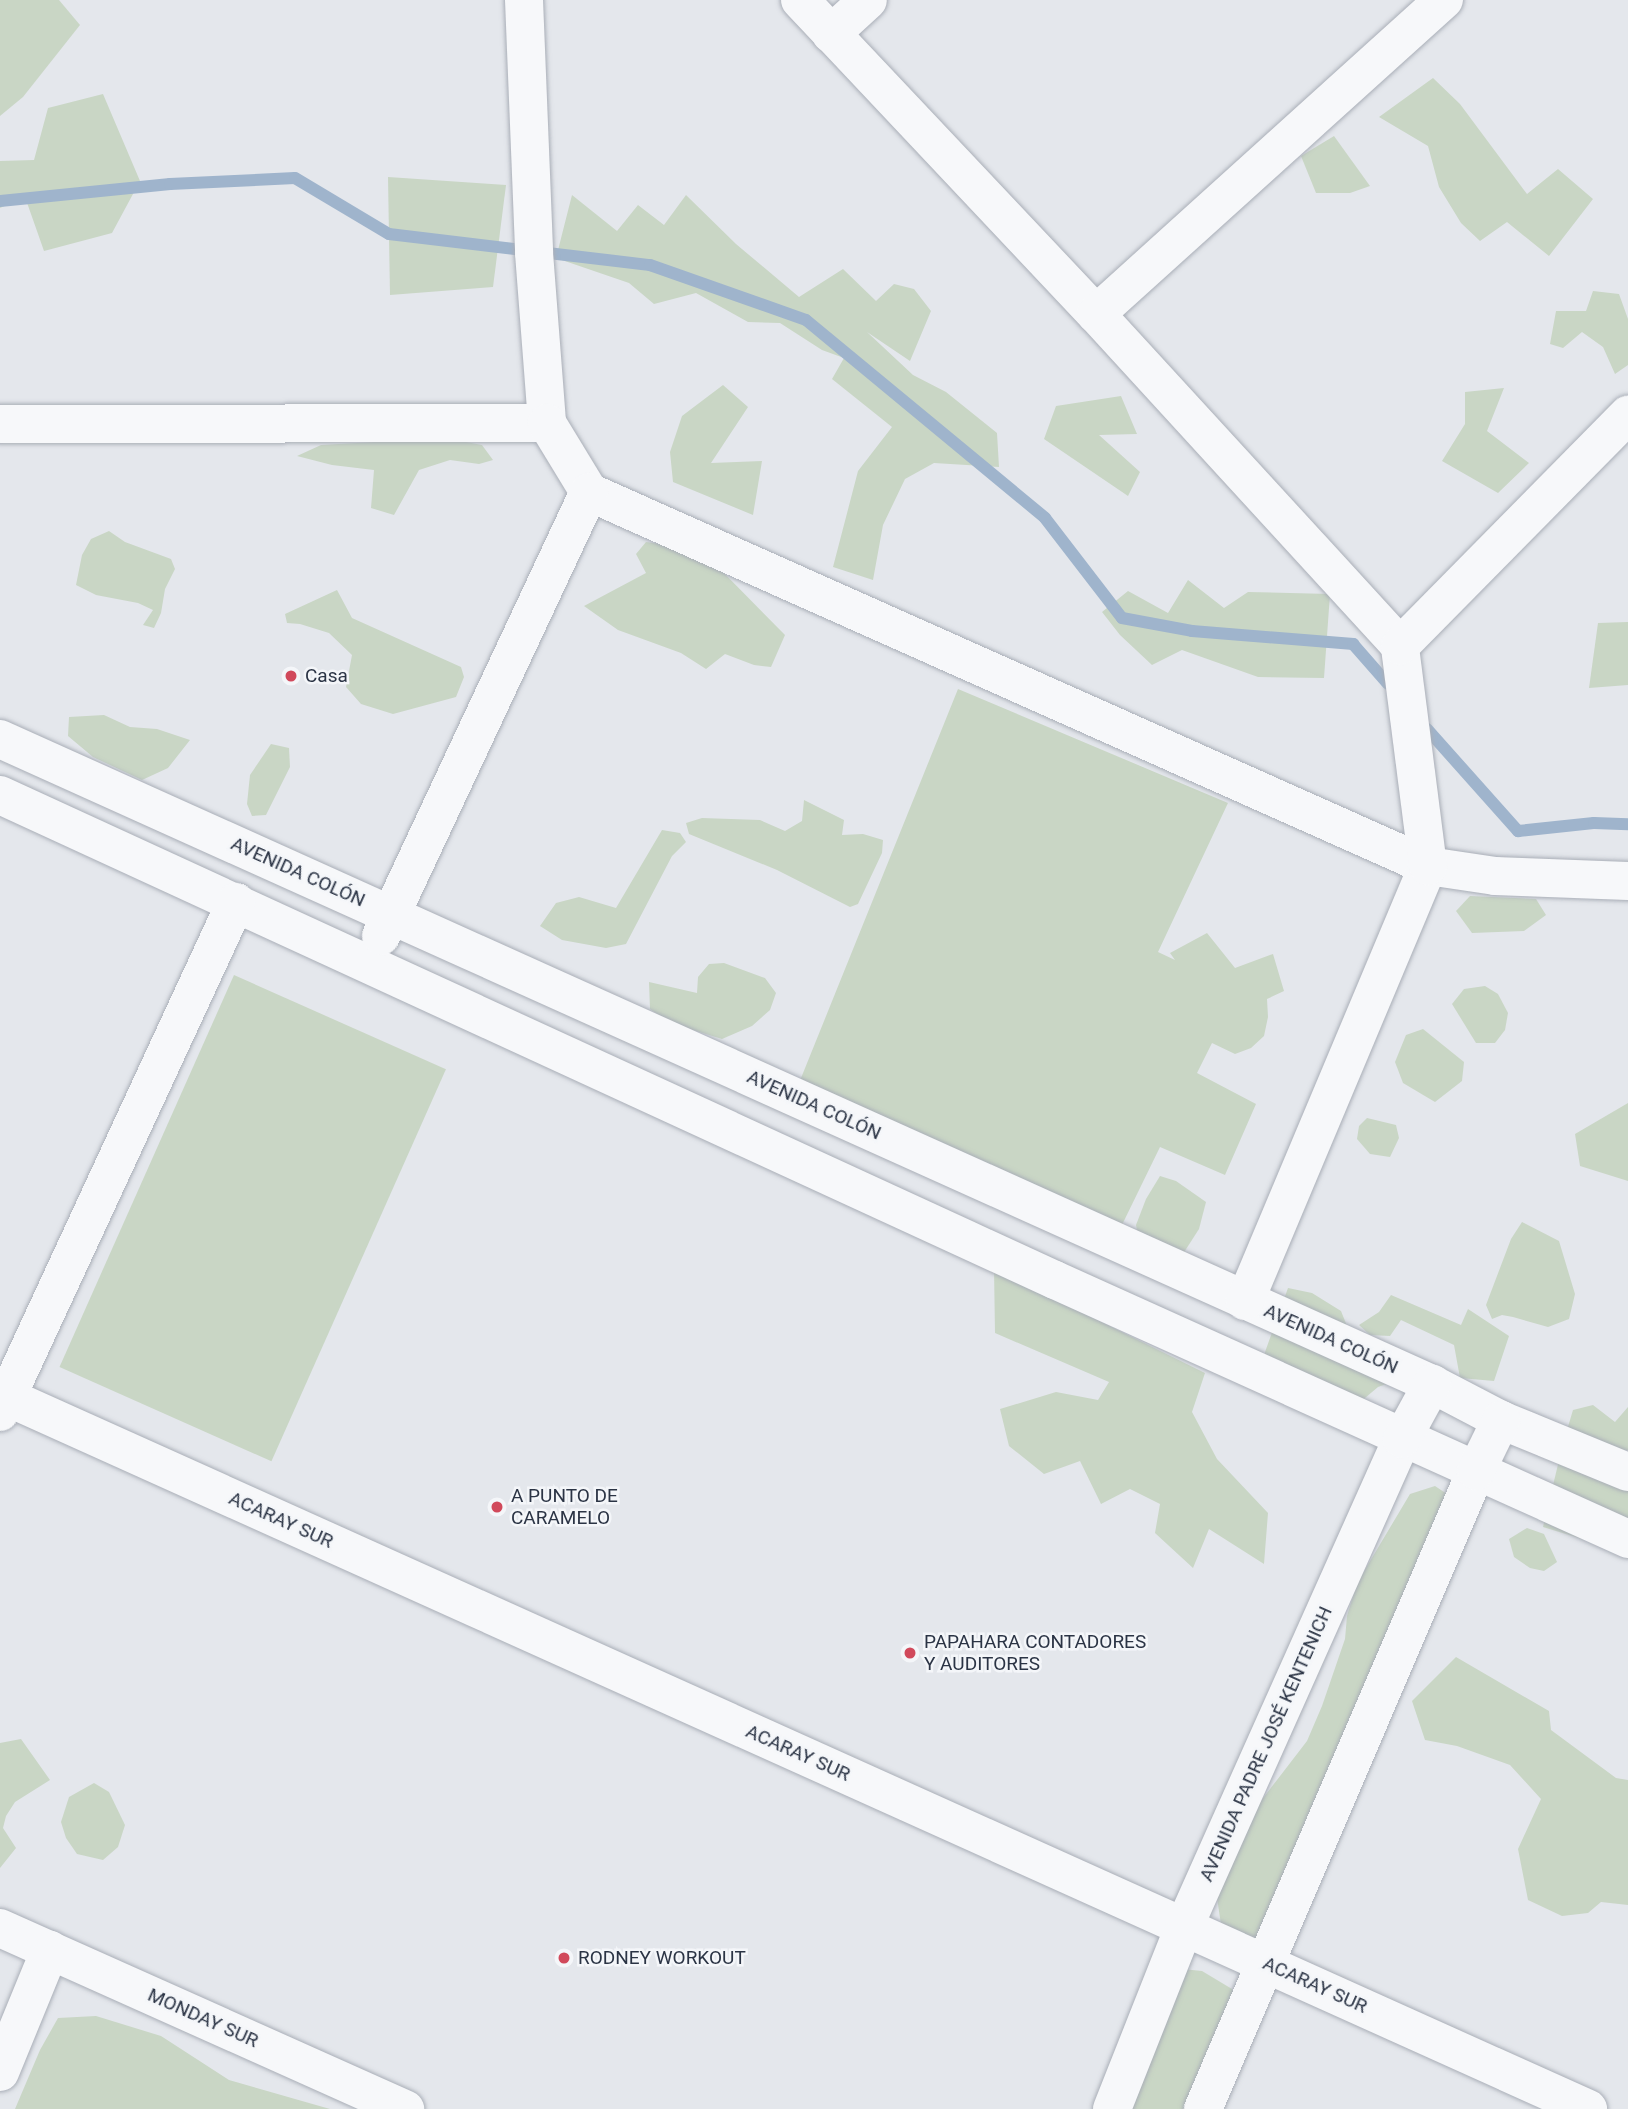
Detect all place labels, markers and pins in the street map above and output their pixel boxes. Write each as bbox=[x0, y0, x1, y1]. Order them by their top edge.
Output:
place label: Casa bbox=[305, 665, 348, 687]
marker: Casa bbox=[283, 668, 299, 684]
place label: A PUNTO DE CARAMELO bbox=[511, 1485, 618, 1529]
marker: A PUNTO DE CARAMELO bbox=[489, 1499, 505, 1515]
place label: PAPAHARA CONTADORES Y AUDITORES bbox=[924, 1631, 1146, 1675]
marker: PAPAHARA CONTADORES Y AUDITORES bbox=[902, 1645, 918, 1661]
place label: RODNEY WORKOUT bbox=[578, 1947, 746, 1969]
marker: RODNEY WORKOUT bbox=[556, 1950, 572, 1966]

